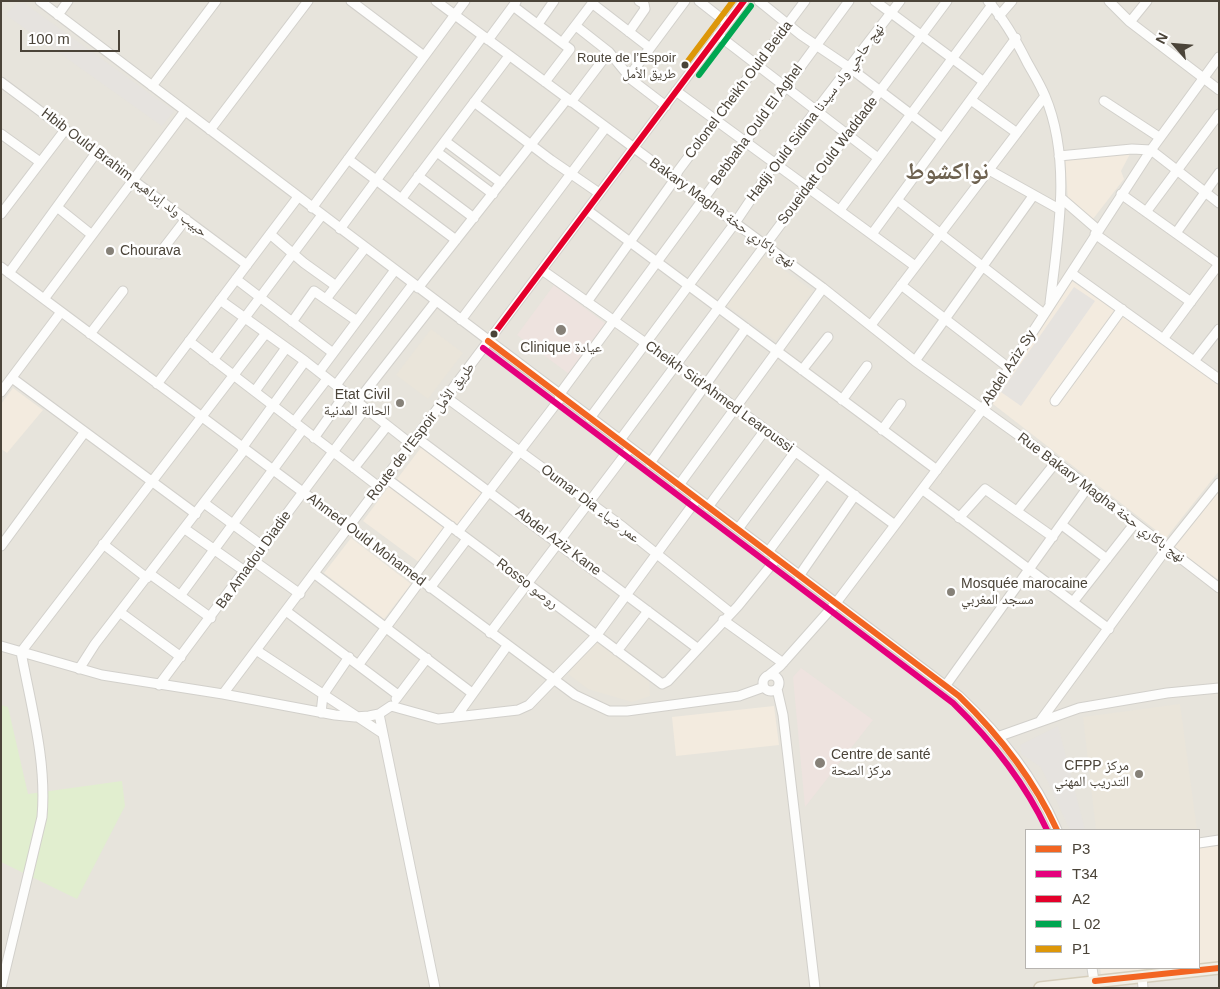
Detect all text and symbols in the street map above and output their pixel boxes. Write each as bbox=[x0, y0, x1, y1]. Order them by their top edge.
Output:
street label: Colonel Cheikh Ould Beida bbox=[682, 18, 796, 162]
scale bar bbox=[22, 20, 122, 52]
north arrow bbox=[1150, 20, 1200, 70]
street label: Hadji Ould Sidina نهج حاجي ولد سيدنا bbox=[744, 21, 888, 205]
text: 100 m bbox=[28, 30, 70, 47]
text: N bbox=[1152, 30, 1171, 46]
place label: Route de l’Espoir طريق الأمل bbox=[577, 50, 676, 81]
marker: Route de l’Espoir طريق الأمل bbox=[680, 60, 690, 70]
street label: Bebbaha Ould El Aghel bbox=[707, 61, 807, 189]
street label: Soueidatt Ould Waddade bbox=[774, 94, 882, 228]
street label: Hbib Ould Brahim حبيب ولد إبراهيم bbox=[38, 105, 210, 241]
street label: Bakary Magha نهج باكاري حخة bbox=[646, 155, 798, 271]
district label: نواكشوط bbox=[905, 158, 989, 186]
place label: Chourava bbox=[120, 243, 181, 259]
marker: Chourava bbox=[104, 245, 116, 257]
marker: Clinique عيادة bbox=[554, 323, 568, 337]
street label: Abdel Aziz Sy bbox=[978, 327, 1040, 409]
unlabelled marker bbox=[489, 329, 499, 339]
street label: Cheikh Sid'Ahmed Learoussi bbox=[642, 338, 796, 456]
place label: Clinique عيادة bbox=[520, 340, 602, 356]
street label: Route de l’Espoir طريق الأمل bbox=[364, 360, 478, 504]
place label: Etat Civil الحالة المدنية bbox=[324, 387, 390, 420]
marker: Etat Civil الحالة المدنية bbox=[394, 397, 406, 409]
street label: Rue Bakary Magha نهج باكاري حخة bbox=[1014, 429, 1188, 567]
street label: Oumar Dia عمر ضياء bbox=[537, 461, 643, 547]
street label: Ahmed Ould Mohamed bbox=[303, 490, 429, 590]
street label: Abdel Aziz Kane bbox=[512, 504, 604, 580]
street label: Ba Amadou Diadie bbox=[213, 508, 295, 612]
street label: Rosso روصو bbox=[493, 555, 561, 613]
place label: Mosquée marocaine مسجد المغربي bbox=[961, 576, 1088, 608]
marker: Mosquée marocaine مسجد المغربي bbox=[945, 586, 957, 598]
place label: Centre de santé مركز الصحة bbox=[831, 747, 931, 780]
marker: Centre de santé مركز الصحة bbox=[813, 756, 827, 770]
place label: CFPP مركز التدريب المهني bbox=[1054, 758, 1129, 790]
marker: CFPP مركز التدريب المهني bbox=[1133, 768, 1145, 780]
legend bbox=[1025, 829, 1200, 969]
text: P3 bbox=[1072, 840, 1090, 857]
text: T34 bbox=[1072, 865, 1098, 882]
text: A2 bbox=[1072, 890, 1090, 907]
text: L 02 bbox=[1072, 915, 1101, 932]
text: P1 bbox=[1072, 940, 1090, 957]

